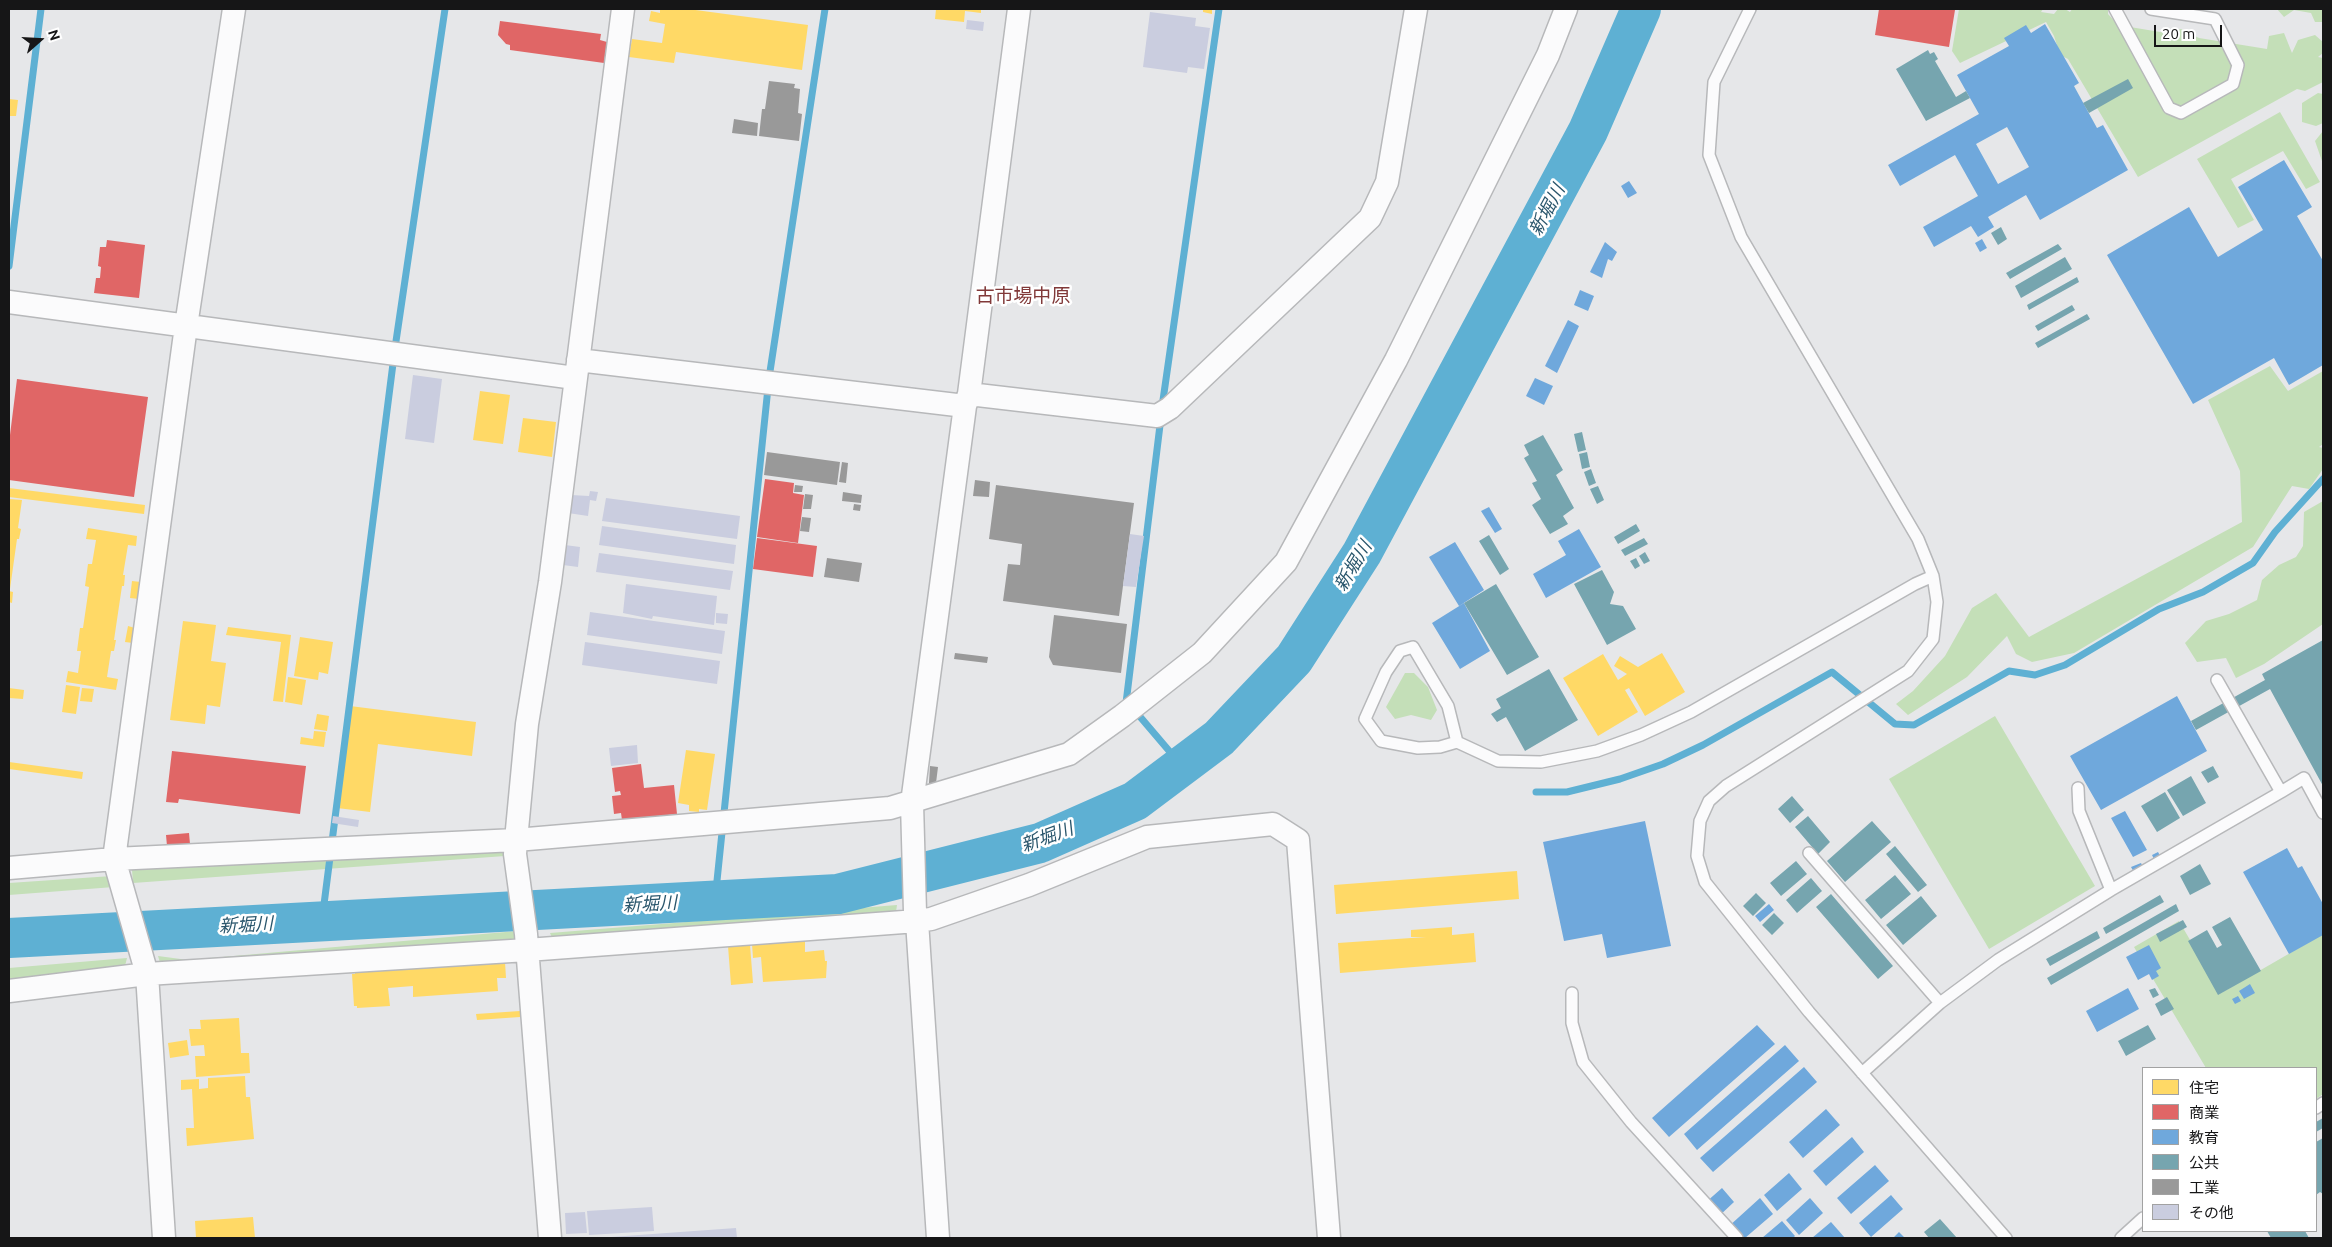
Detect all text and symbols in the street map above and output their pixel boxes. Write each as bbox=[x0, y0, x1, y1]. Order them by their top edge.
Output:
north arrow bbox=[15, 15, 65, 65]
scale bar bbox=[2157, 15, 2224, 47]
text: 20 m bbox=[2162, 25, 2195, 42]
text: N bbox=[45, 28, 63, 43]
water label: 新堀川 bbox=[1525, 181, 1569, 239]
district label: 古市場中原 bbox=[976, 285, 1070, 307]
water label: 新堀川 bbox=[1330, 537, 1376, 595]
water label: 新堀川 bbox=[1018, 818, 1076, 856]
water label: 新堀川 bbox=[622, 892, 678, 916]
water label: 新堀川 bbox=[218, 913, 274, 937]
legend bbox=[2142, 1067, 2317, 1232]
text: 住宅 bbox=[2189, 1079, 2219, 1096]
text: 商業 bbox=[2189, 1104, 2219, 1121]
text: 教育 bbox=[2189, 1129, 2219, 1146]
text: 公共 bbox=[2189, 1154, 2219, 1171]
text: 工業 bbox=[2189, 1179, 2219, 1196]
text: その他 bbox=[2189, 1204, 2234, 1221]

